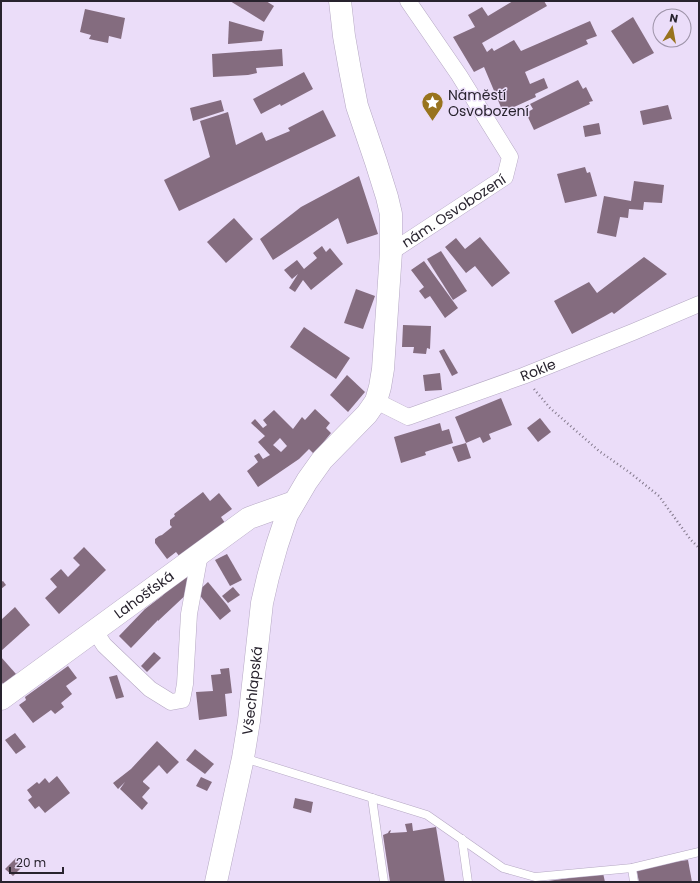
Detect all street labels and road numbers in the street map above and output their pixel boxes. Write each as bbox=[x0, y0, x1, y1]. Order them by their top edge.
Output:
street label: nám. Osvobození bbox=[398, 169, 510, 252]
street label: Rokle bbox=[517, 354, 559, 386]
street label: Lahošťská bbox=[110, 566, 178, 623]
street label: Všechlapská bbox=[237, 645, 267, 736]

